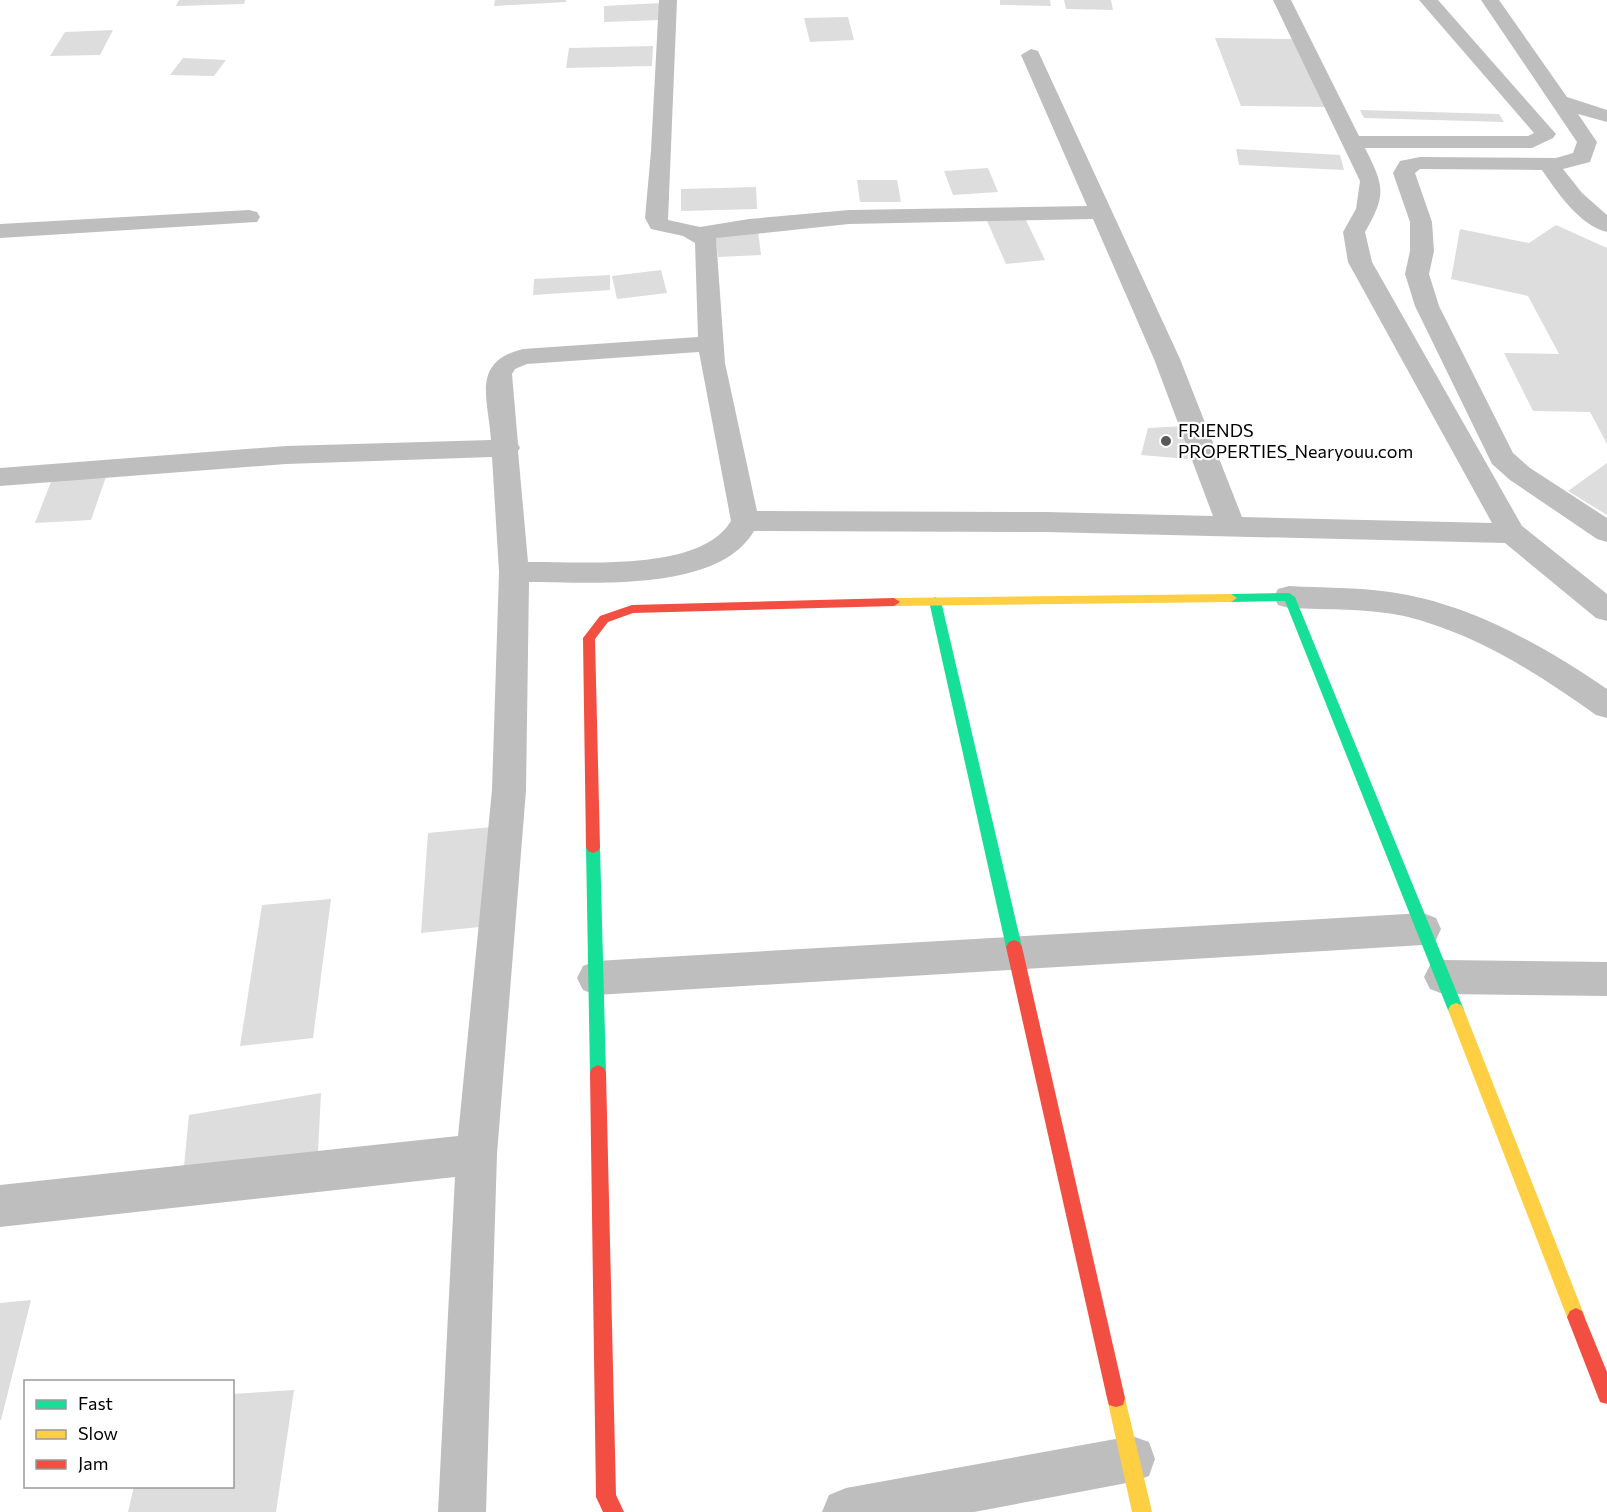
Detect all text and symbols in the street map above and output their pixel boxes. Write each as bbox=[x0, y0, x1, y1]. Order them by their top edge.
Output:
place label: FRIENDS PROPERTIES_Nearyouu.com bbox=[1178, 419, 1413, 462]
marker: FRIENDS PROPERTIES_Nearyouu.com bbox=[1159, 434, 1173, 448]
legend bbox=[24, 1380, 234, 1488]
text: Fast bbox=[78, 1392, 113, 1414]
text: Slow bbox=[78, 1422, 118, 1444]
text: Jam bbox=[78, 1452, 108, 1474]

